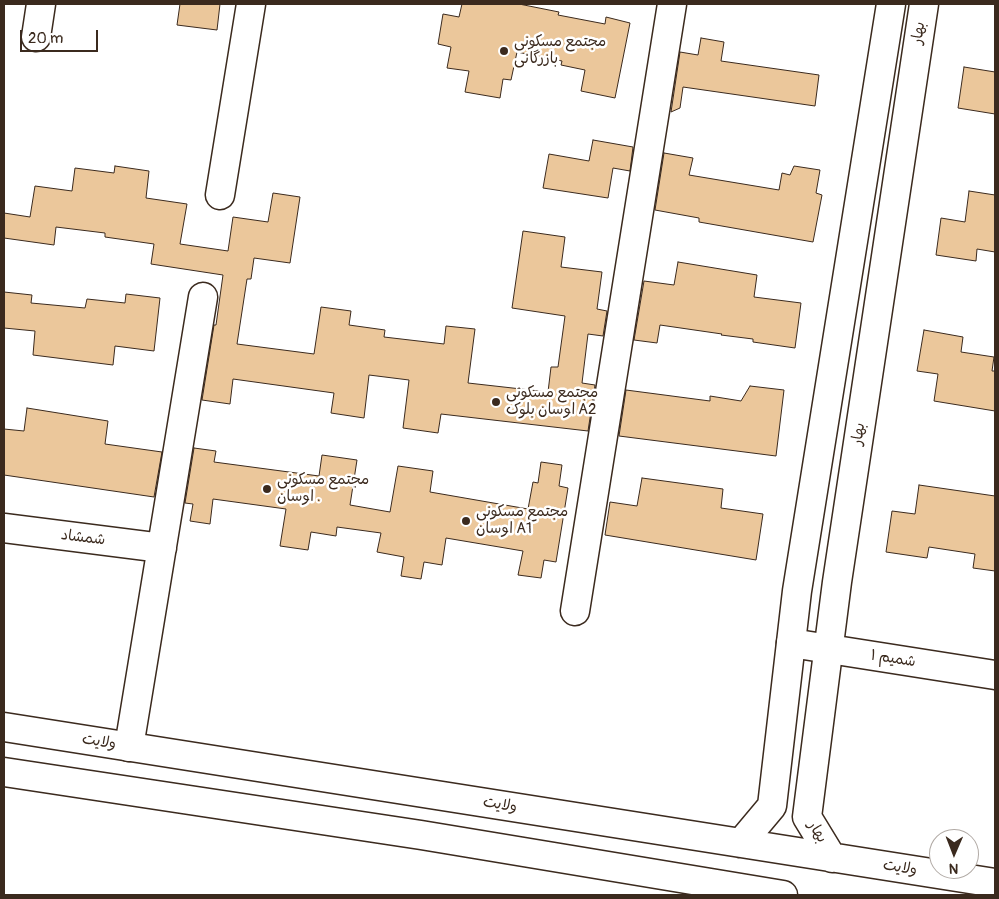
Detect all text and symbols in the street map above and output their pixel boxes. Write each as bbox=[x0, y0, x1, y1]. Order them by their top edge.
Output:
scale bar bbox=[22, 20, 100, 52]
street label: بهار bbox=[908, 20, 930, 46]
text: 20 m bbox=[28, 29, 63, 48]
place label: مجتمع مسکونی بازرگانی bbox=[514, 33, 606, 68]
marker: مجتمع مسکونی بازرگانی bbox=[498, 45, 510, 57]
place label: مجتمع مسکونی اوسان بلوک A2 bbox=[506, 384, 598, 419]
marker: مجتمع مسکونی اوسان بلوک A2 bbox=[490, 396, 502, 408]
street label: بهار bbox=[848, 421, 870, 447]
place label: مجتمع مسکونی اوسان . bbox=[277, 471, 369, 506]
marker: مجتمع مسکونی اوسان . bbox=[261, 483, 273, 495]
place label: مجتمع مسکونی اوسان A1 bbox=[476, 503, 568, 538]
marker: مجتمع مسکونی اوسان A1 bbox=[460, 515, 472, 527]
street label: شمشاد bbox=[60, 526, 106, 550]
street label: شمیم ۱ bbox=[869, 647, 917, 671]
street label: ولایت bbox=[81, 730, 117, 754]
street label: ولایت bbox=[482, 793, 518, 817]
street label: بهار bbox=[803, 818, 831, 846]
north arrow bbox=[929, 829, 979, 879]
street label: ولایت bbox=[882, 856, 918, 880]
text: N bbox=[949, 860, 959, 877]

